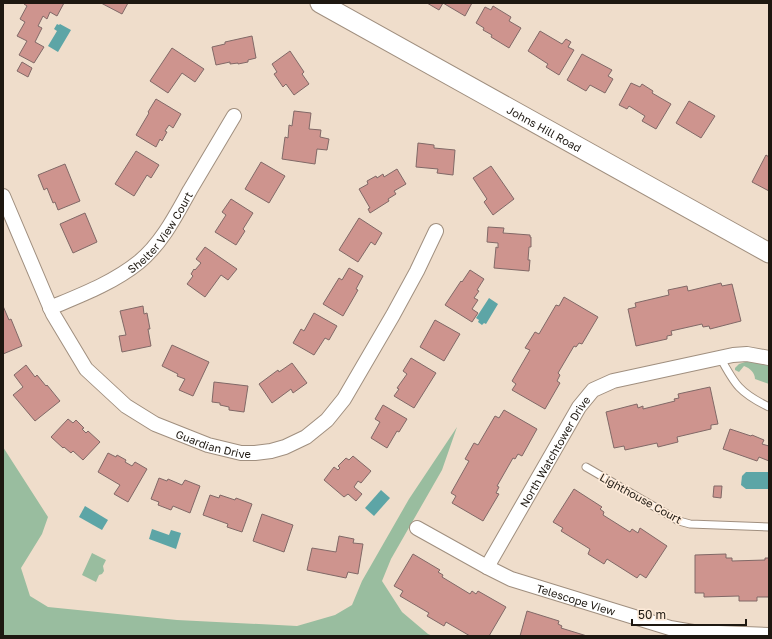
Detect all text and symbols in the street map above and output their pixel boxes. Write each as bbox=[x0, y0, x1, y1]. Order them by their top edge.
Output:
street label: Johns Hill Road bbox=[505, 102, 584, 154]
street label: Shelter View Court bbox=[125, 189, 194, 275]
street label: North Watchtower Drive bbox=[516, 393, 592, 509]
street label: Guardian Drive bbox=[174, 427, 251, 460]
street label: Lighthouse Court bbox=[598, 470, 684, 526]
street label: Telescope View bbox=[535, 581, 617, 617]
scale bar bbox=[632, 601, 746, 627]
text: 50 m bbox=[638, 607, 666, 622]

